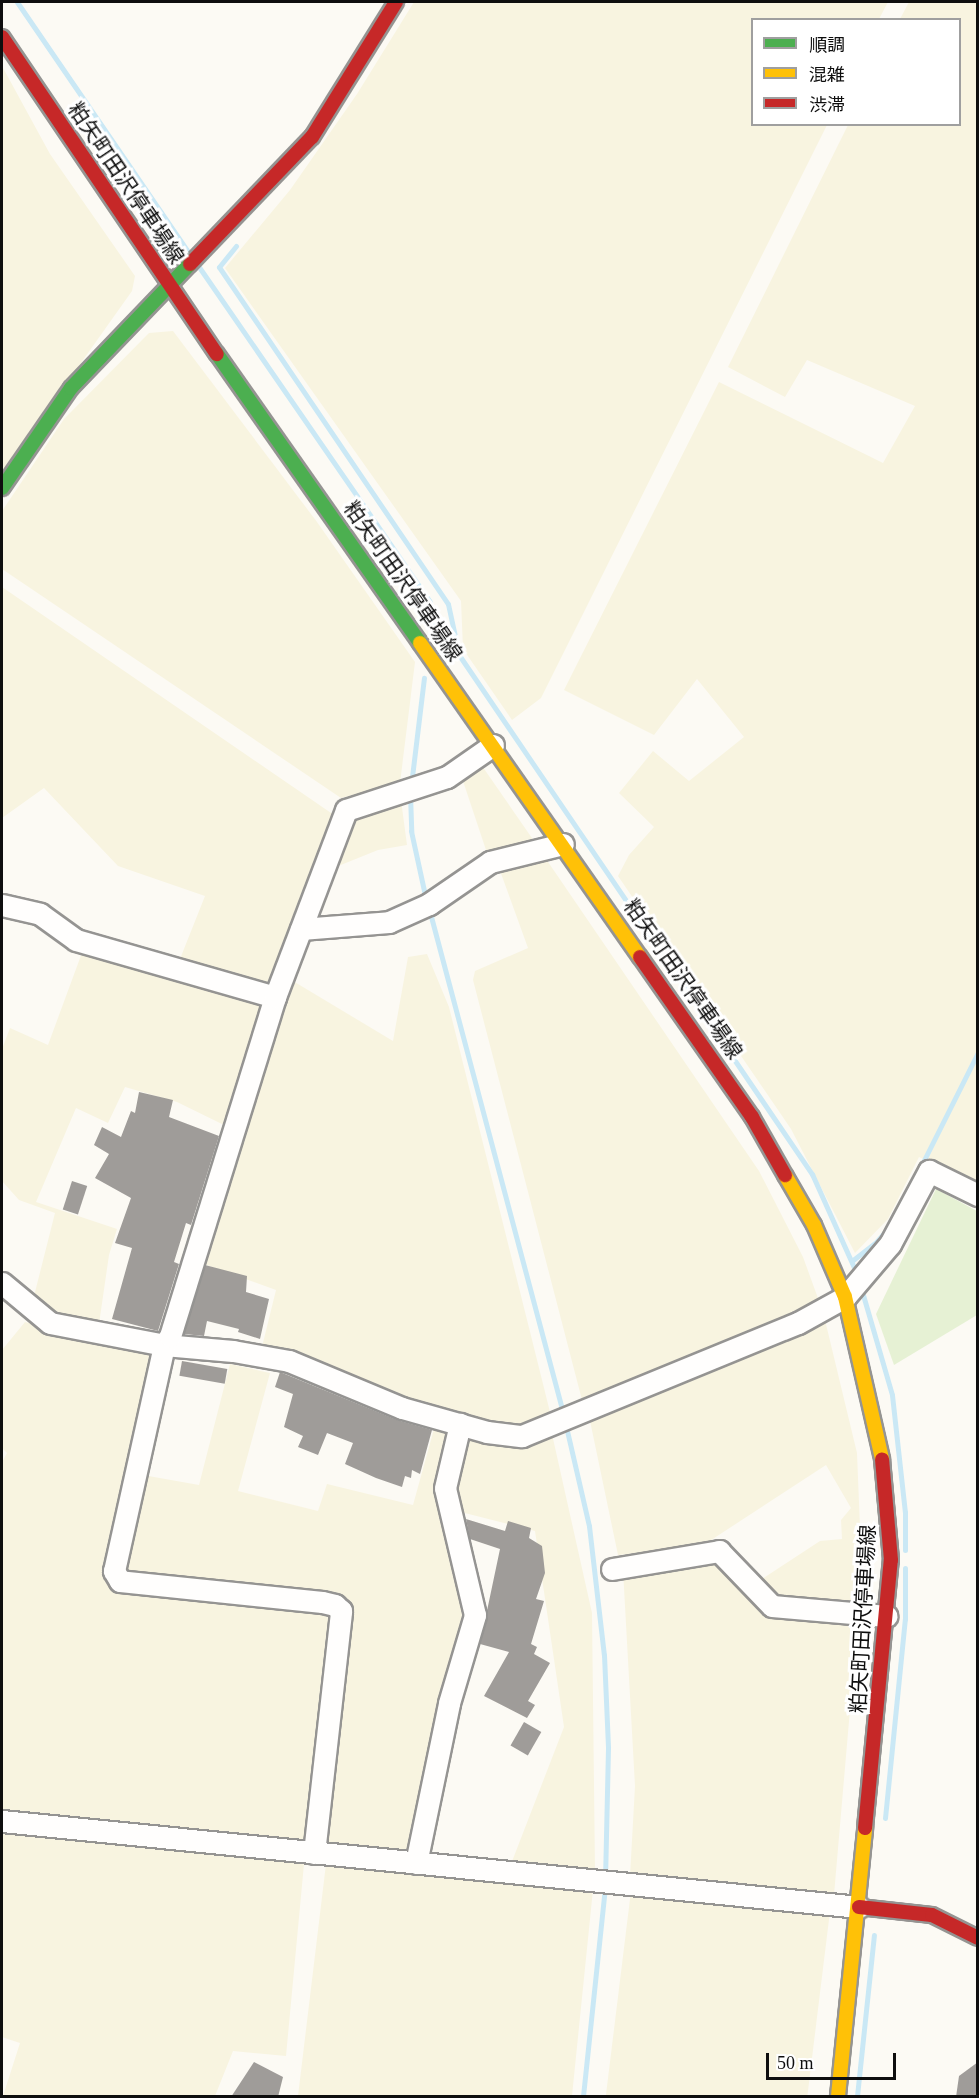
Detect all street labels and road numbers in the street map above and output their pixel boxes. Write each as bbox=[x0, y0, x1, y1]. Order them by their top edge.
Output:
street label: 粕矢町田沢停車場線 bbox=[63, 98, 189, 268]
street label: 粕矢町田沢停車場線 bbox=[338, 496, 468, 666]
street label: 粕矢町田沢停車場線 bbox=[618, 894, 748, 1064]
street label: 粕矢町田沢停車場線 bbox=[845, 1524, 881, 1714]

